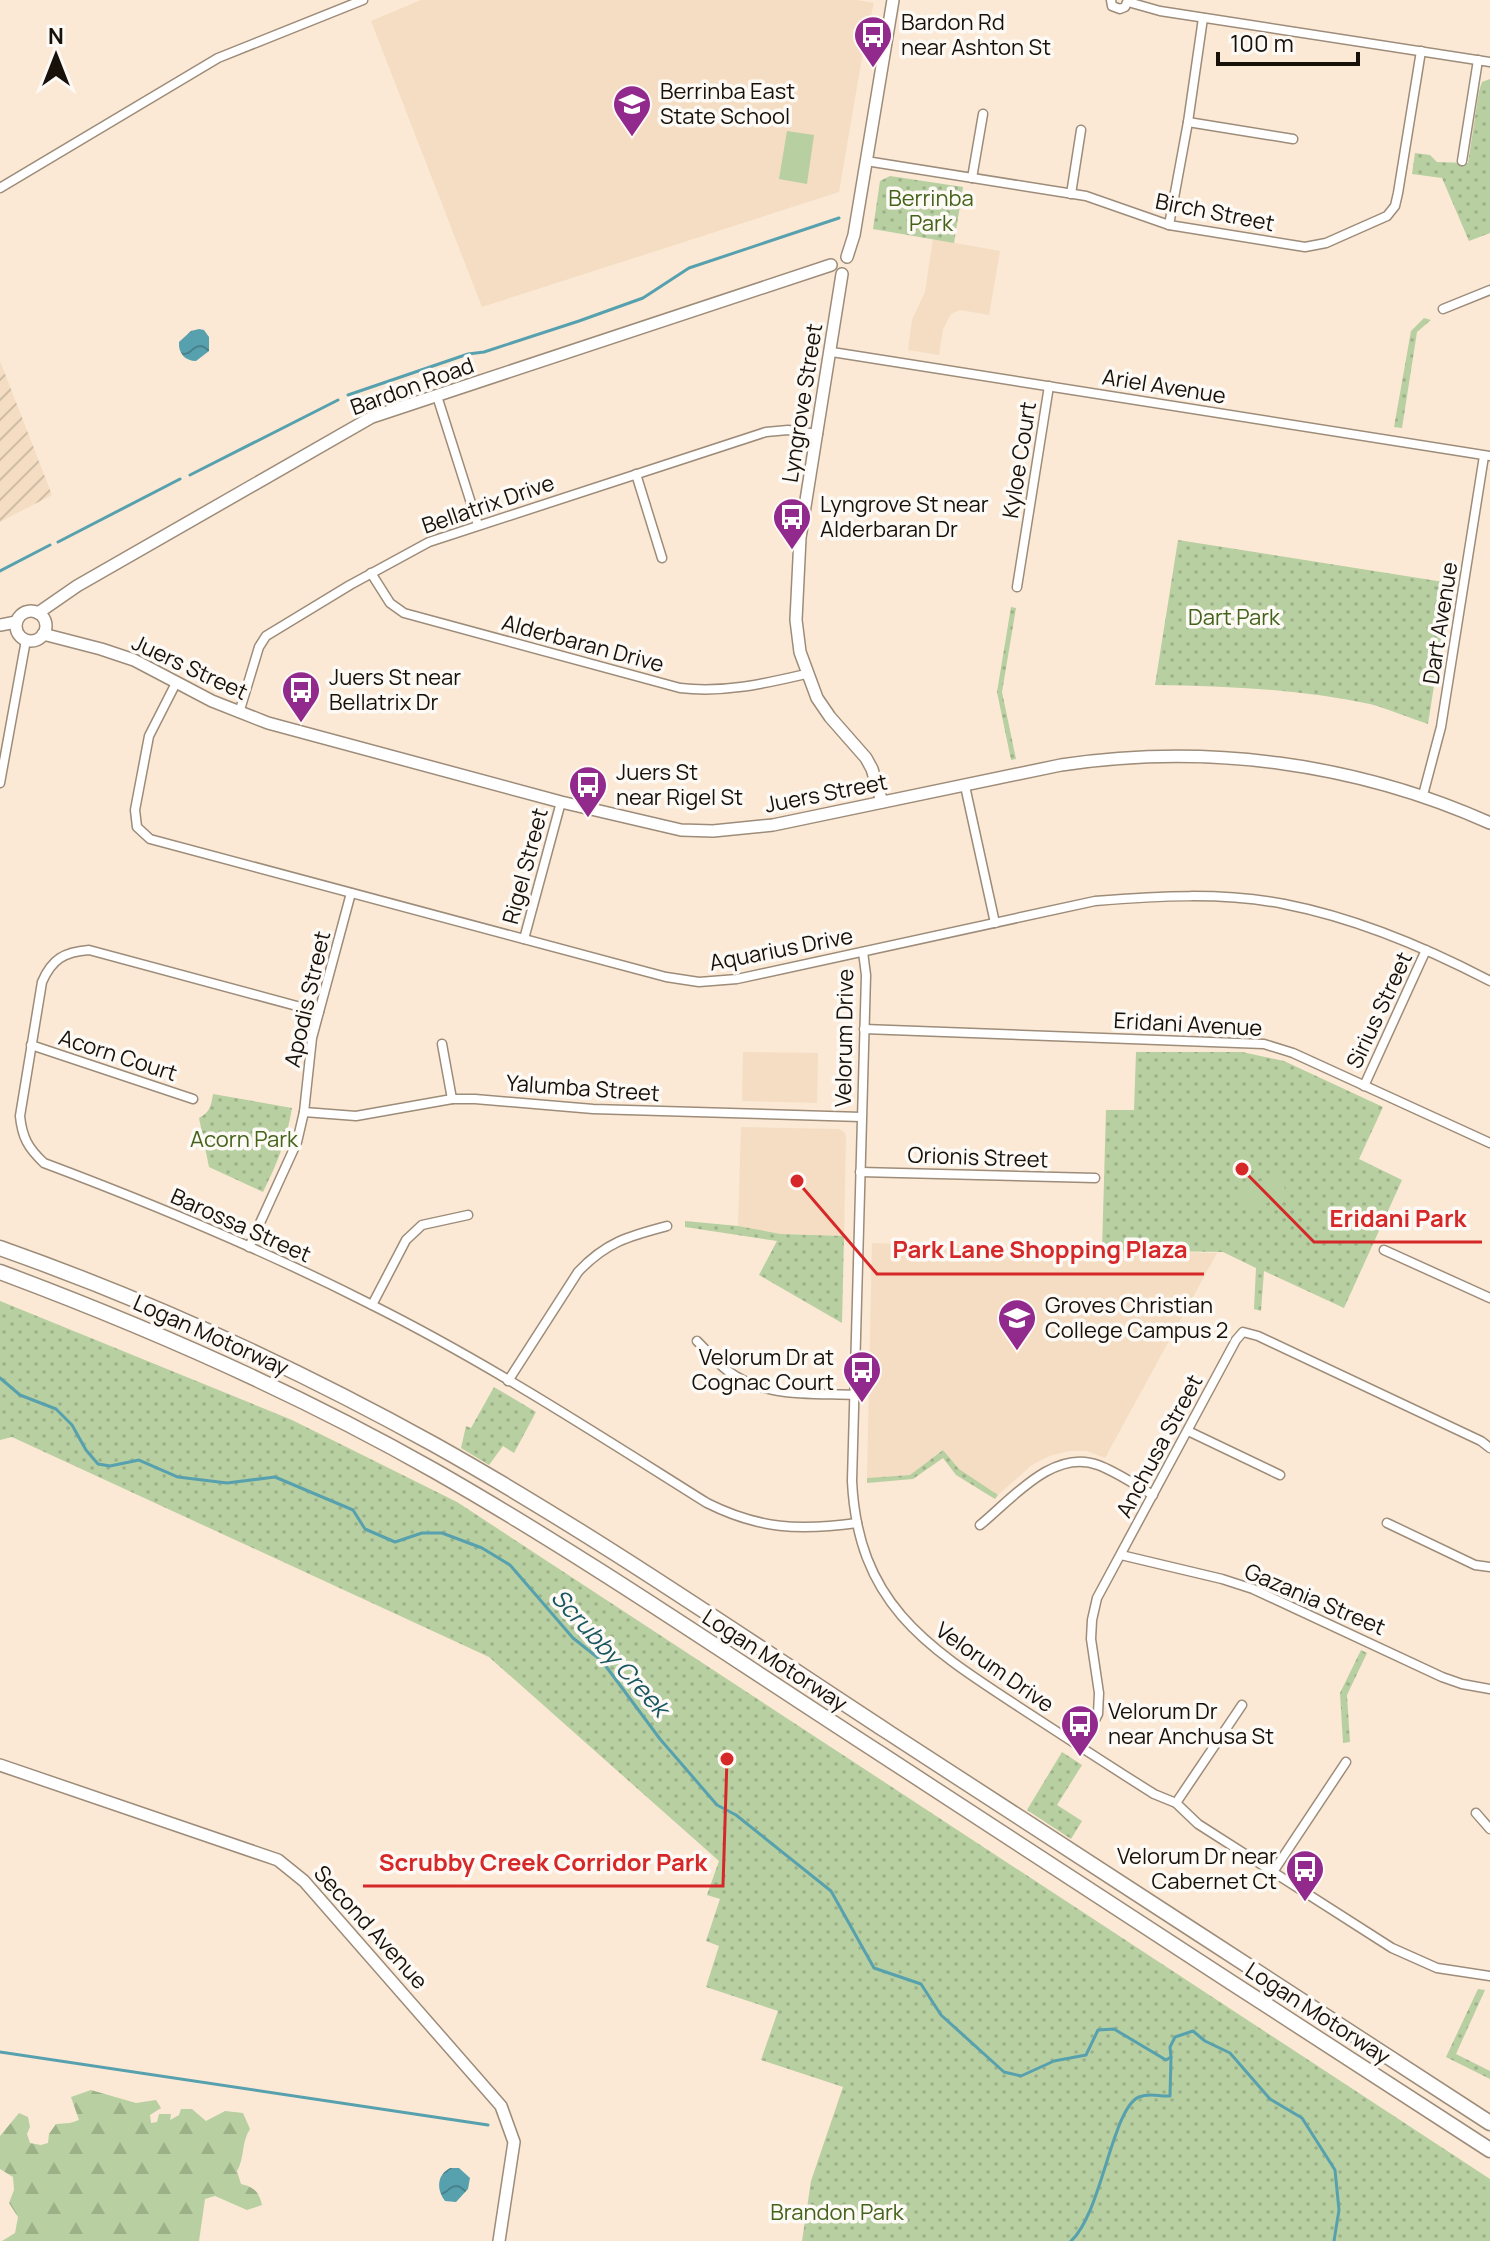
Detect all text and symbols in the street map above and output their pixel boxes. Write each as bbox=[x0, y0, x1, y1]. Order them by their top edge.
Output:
place label: Bardon Rd near Ashton St bbox=[901, 7, 1051, 62]
bus stop icon: Bardon Rd near Ashton St bbox=[852, 14, 894, 69]
north arrow bbox=[16, 16, 96, 96]
scale bar bbox=[1218, 16, 1358, 66]
text: N bbox=[48, 21, 64, 51]
text: 100 m bbox=[1230, 26, 1294, 59]
place label: Berrinba East State School bbox=[660, 76, 795, 131]
school or university icon: Berrinba East State School bbox=[611, 83, 653, 138]
park label: Berrinba Park bbox=[888, 183, 974, 238]
street label: Birch Street bbox=[1153, 186, 1277, 238]
street label: Lyngrove Street bbox=[775, 321, 829, 485]
street label: Bardon Road bbox=[346, 350, 478, 422]
street label: Ariel Avenue bbox=[1100, 361, 1228, 411]
street label: Kyloe Court bbox=[995, 399, 1043, 520]
street label: Bellatrix Drive bbox=[418, 467, 558, 541]
place label: Lyngrove St near Alderbaran Dr bbox=[820, 489, 989, 544]
bus stop icon: Lyngrove St near Alderbaran Dr bbox=[771, 496, 813, 551]
street label: Dart Avenue bbox=[1416, 560, 1464, 686]
park label: Dart Park bbox=[1188, 602, 1281, 632]
street label: Alderbaran Drive bbox=[499, 607, 668, 679]
street label: Juers Street bbox=[127, 627, 253, 707]
place label: Juers St near Bellatrix Dr bbox=[329, 662, 461, 717]
bus stop icon: Juers St near Bellatrix Dr bbox=[280, 669, 322, 724]
place label: Juers St near Rigel St bbox=[616, 757, 743, 812]
bus stop icon: Juers St near Rigel St bbox=[567, 764, 609, 819]
street label: Juers Street bbox=[762, 766, 890, 820]
street label: Rigel Street bbox=[495, 804, 555, 927]
street label: Aquarius Drive bbox=[707, 920, 856, 978]
street label: Apodis Street bbox=[277, 928, 337, 1070]
street label: Sirius Street bbox=[1339, 947, 1419, 1073]
street label: Velorum Drive bbox=[828, 968, 860, 1107]
street label: Eridani Avenue bbox=[1113, 1005, 1263, 1043]
street label: Acorn Court bbox=[55, 1022, 181, 1088]
street label: Yalumba Street bbox=[505, 1068, 661, 1108]
park label: Acorn Park bbox=[190, 1124, 299, 1154]
street label: Orionis Street bbox=[907, 1140, 1049, 1174]
street label: Barossa Street bbox=[166, 1181, 316, 1269]
callout: Eridani Park bbox=[1314, 1194, 1482, 1242]
text: Eridani Park bbox=[1330, 1201, 1468, 1234]
callout: Park Lane Shopping Plaza bbox=[877, 1226, 1204, 1274]
text: Park Lane Shopping Plaza bbox=[892, 1232, 1188, 1265]
street label: Logan Motorway bbox=[129, 1287, 294, 1383]
place label: Groves Christian College Campus 2 bbox=[1045, 1290, 1228, 1345]
school or university icon: Groves Christian College Campus 2 bbox=[996, 1297, 1038, 1352]
place label: Velorum Dr at Cognac Court bbox=[692, 1342, 834, 1397]
bus stop icon: Velorum Dr at Cognac Court bbox=[841, 1349, 883, 1404]
street label: Anchusa Street bbox=[1109, 1369, 1209, 1523]
street label: Gazania Street bbox=[1240, 1556, 1390, 1642]
water label: Scrubby Creek bbox=[545, 1581, 679, 1725]
street label: Logan Motorway bbox=[697, 1602, 854, 1718]
street label: Velorum Drive bbox=[930, 1615, 1060, 1719]
place label: Velorum Dr near Anchusa St bbox=[1108, 1696, 1274, 1751]
bus stop icon: Velorum Dr near Anchusa St bbox=[1059, 1703, 1101, 1758]
callout: Scrubby Creek Corridor Park bbox=[363, 1838, 723, 1886]
place label: Velorum Dr near Cabernet Ct bbox=[1117, 1841, 1277, 1896]
text: Scrubby Creek Corridor Park bbox=[379, 1845, 708, 1878]
bus stop icon: Velorum Dr near Cabernet Ct bbox=[1284, 1848, 1326, 1903]
street label: Second Avenue bbox=[307, 1859, 435, 1995]
street label: Logan Motorway bbox=[1240, 1955, 1397, 2071]
park label: Brandon Park bbox=[770, 2197, 905, 2227]

